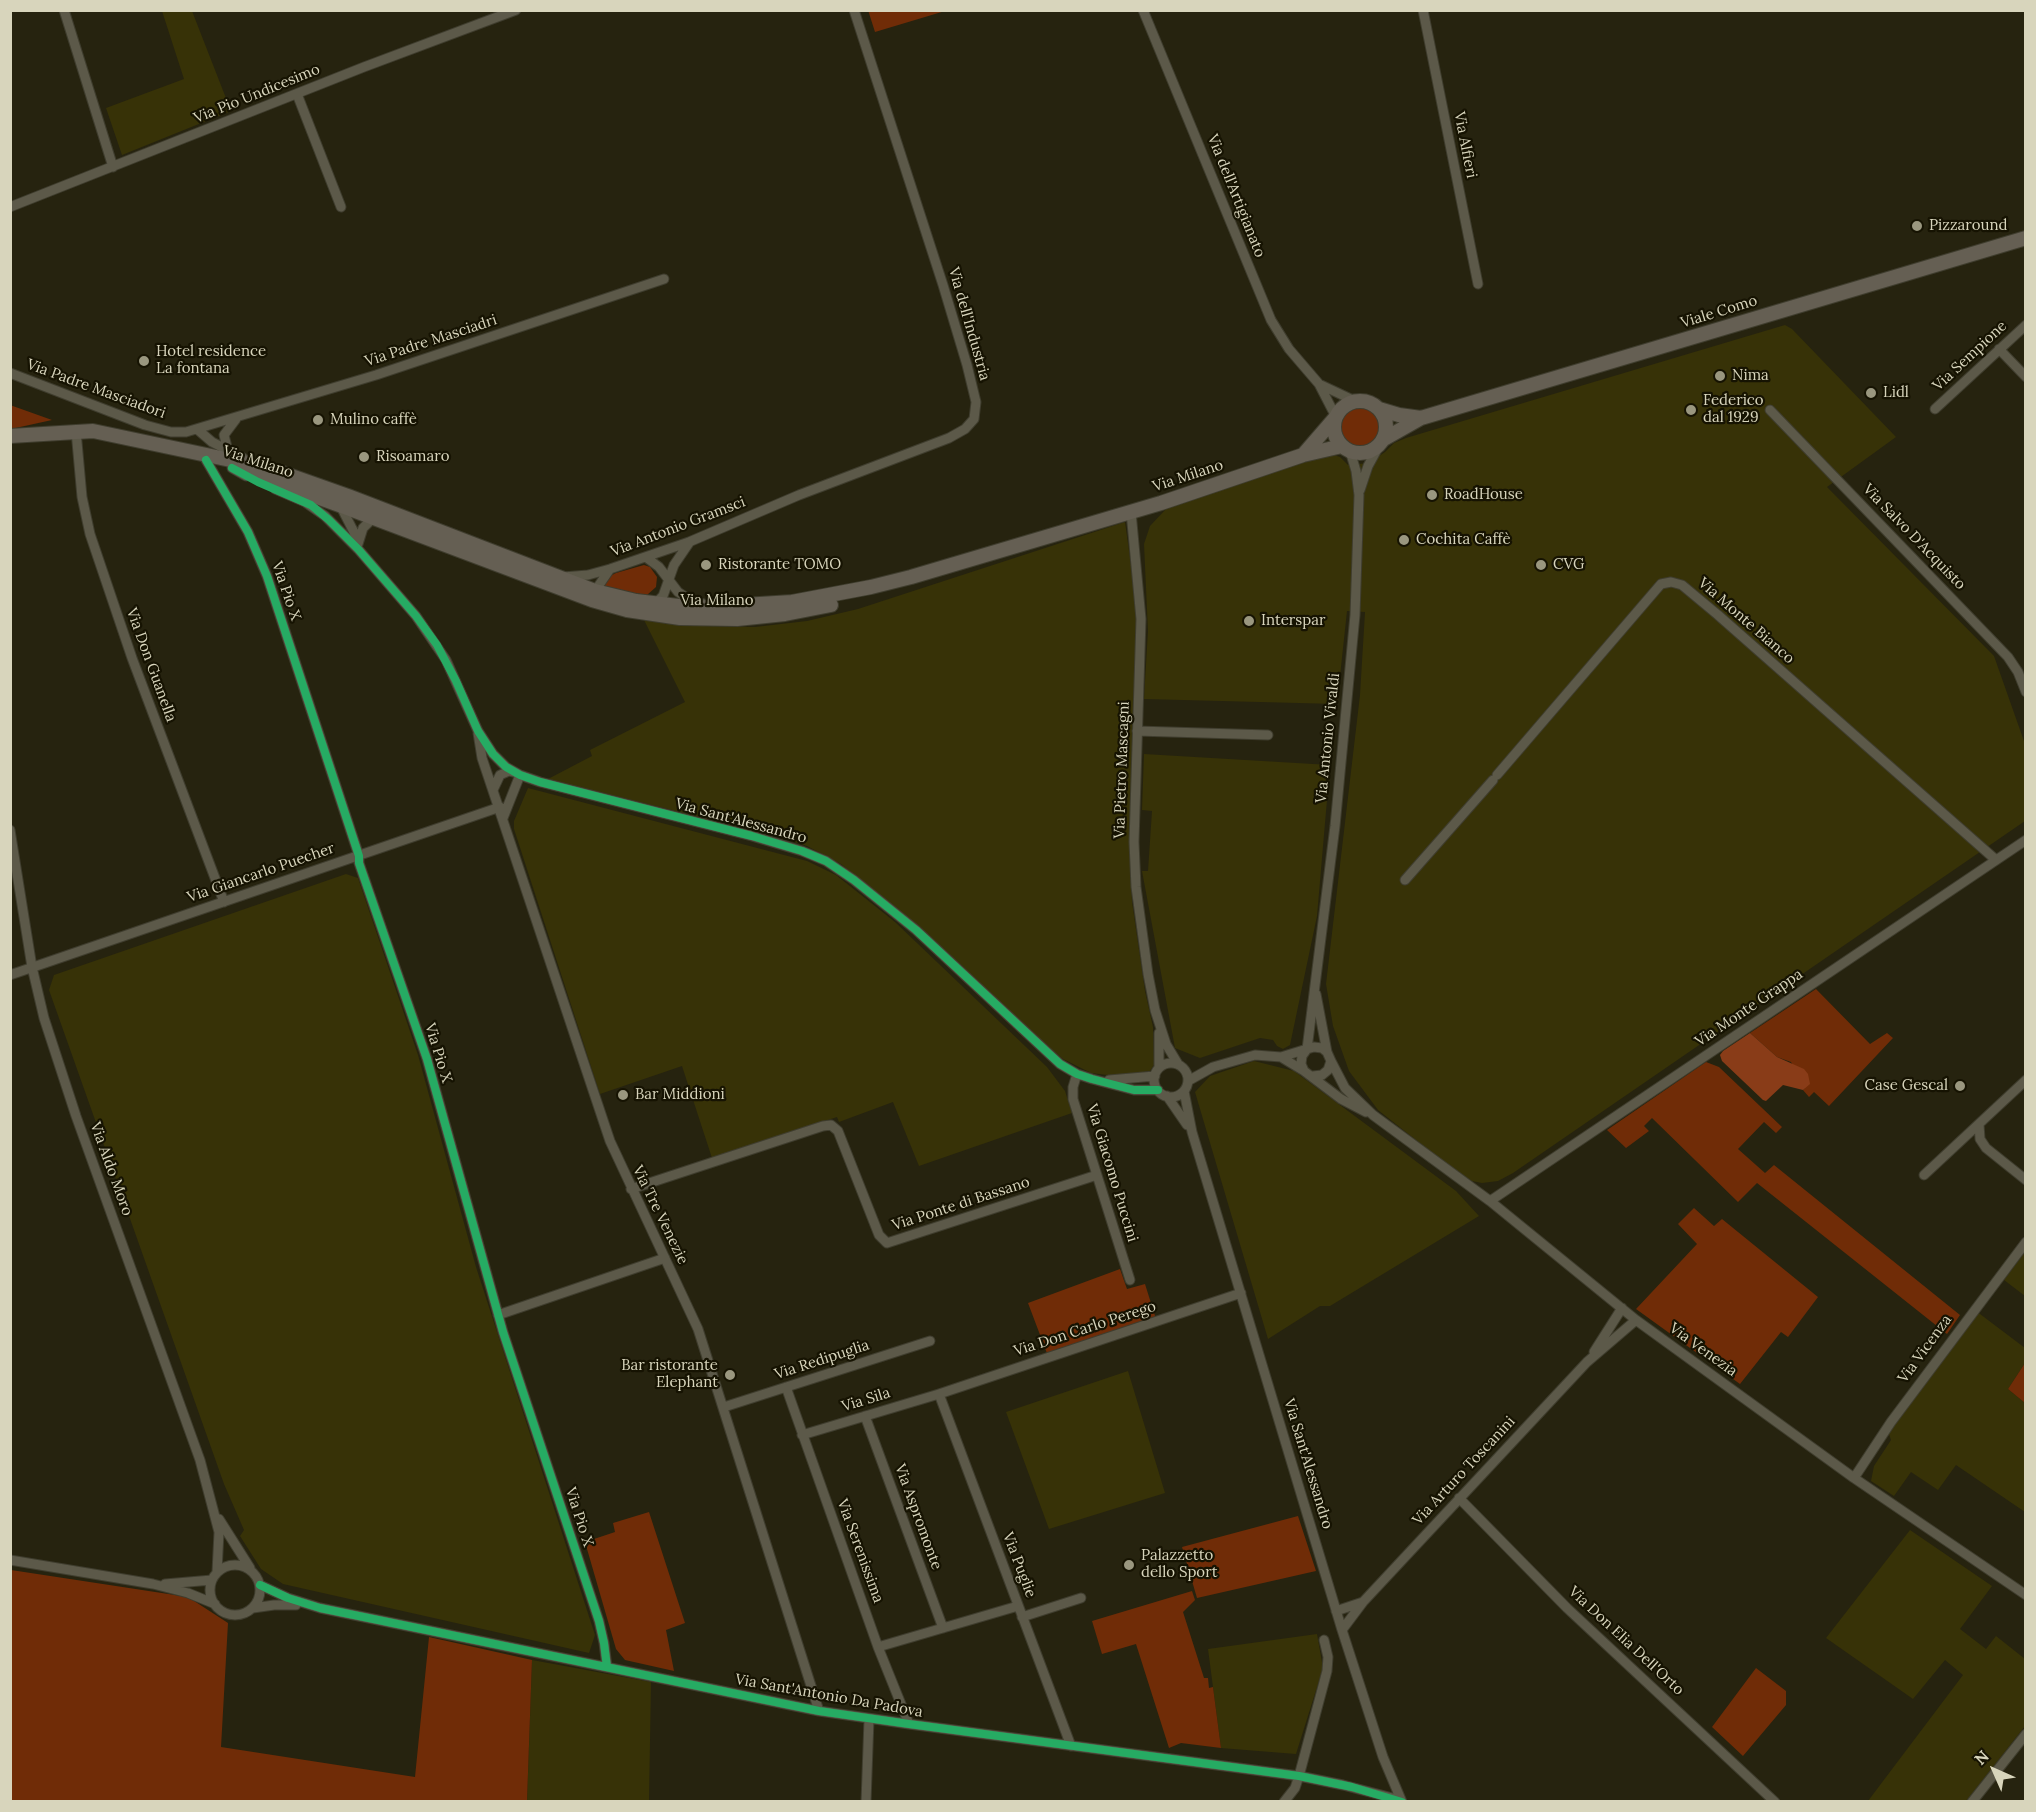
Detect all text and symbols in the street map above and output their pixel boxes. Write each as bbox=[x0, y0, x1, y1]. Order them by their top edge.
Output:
street label: Via Pio Undicesimo bbox=[191, 60, 323, 128]
street label: Via Alfieri bbox=[1450, 110, 1480, 180]
street label: Via dell'Artigianato bbox=[1203, 132, 1269, 260]
place label: Pizzaround bbox=[1929, 217, 2007, 235]
marker: Pizzaround bbox=[1910, 219, 1924, 233]
street label: Via dell'Industria bbox=[944, 265, 994, 383]
street label: Viale Como bbox=[1679, 292, 1759, 332]
street label: Via Padre Masciadri bbox=[363, 311, 499, 371]
street label: Via Sempione bbox=[1929, 317, 2011, 395]
place label: Hotel residence La fontana bbox=[156, 343, 266, 378]
marker: Hotel residence La fontana bbox=[137, 354, 151, 368]
street label: Via Padre Masciadori bbox=[24, 355, 168, 423]
place label: Nima bbox=[1732, 367, 1769, 385]
marker: Nima bbox=[1713, 369, 1727, 383]
place label: Lidl bbox=[1883, 384, 1909, 402]
marker: Lidl bbox=[1864, 386, 1878, 400]
place label: Federico dal 1929 bbox=[1703, 392, 1764, 427]
marker: Federico dal 1929 bbox=[1684, 403, 1698, 417]
place label: Mulino caffè bbox=[330, 411, 417, 429]
marker: Mulino caffè bbox=[311, 413, 325, 427]
street label: Via Milano bbox=[220, 442, 296, 482]
place label: Risoamaro bbox=[376, 448, 449, 466]
marker: Risoamaro bbox=[357, 450, 371, 464]
street label: Via Milano bbox=[1150, 456, 1226, 496]
street label: Via Salvo D'Acquisto bbox=[1859, 480, 1969, 594]
place label: RoadHouse bbox=[1444, 486, 1523, 504]
marker: RoadHouse bbox=[1425, 488, 1439, 502]
street label: Via Antonio Gramsci bbox=[608, 493, 748, 561]
place label: Cochita Caffè bbox=[1416, 531, 1511, 549]
marker: Cochita Caffè bbox=[1397, 533, 1411, 547]
place label: Ristorante TOMO bbox=[718, 556, 841, 574]
place label: CVG bbox=[1553, 556, 1584, 574]
marker: Ristorante TOMO bbox=[699, 558, 713, 572]
marker: CVG bbox=[1534, 558, 1548, 572]
street label: Via Pio X bbox=[268, 559, 304, 623]
street label: Via Monte Bianco bbox=[1694, 574, 1798, 668]
street label: Via Milano bbox=[680, 592, 754, 610]
street label: Via Don Guanella bbox=[122, 606, 180, 724]
place label: Interspar bbox=[1261, 612, 1325, 630]
marker: Interspar bbox=[1242, 614, 1256, 628]
street label: Via Antonio Vivaldi bbox=[1312, 672, 1344, 804]
street label: Via Pietro Mascagni bbox=[1111, 701, 1133, 839]
street label: Via Sant'Alessandro bbox=[673, 795, 809, 847]
street label: Via Giancarlo Puecher bbox=[185, 839, 337, 907]
street label: Via Monte Grappa bbox=[1692, 965, 1806, 1051]
street label: Via Pio X bbox=[420, 1021, 456, 1085]
place label: Case Gescal bbox=[1864, 1077, 1948, 1095]
marker: Case Gescal bbox=[1953, 1079, 1967, 1093]
place label: Bar Middioni bbox=[635, 1086, 725, 1104]
marker: Bar Middioni bbox=[616, 1088, 630, 1102]
street label: Via Giacomo Puccini bbox=[1082, 1102, 1142, 1244]
street label: Via Aldo Moro bbox=[86, 1120, 136, 1218]
street label: Via Tre Venezie bbox=[628, 1163, 692, 1267]
street label: Via Ponte di Bassano bbox=[890, 1173, 1032, 1235]
street label: Via Don Carlo Perego bbox=[1012, 1297, 1158, 1361]
street label: Via Vicenza bbox=[1894, 1311, 1956, 1387]
street label: Via Venezia bbox=[1665, 1319, 1741, 1381]
street label: Via Redipuglia bbox=[772, 1336, 872, 1384]
place label: Bar ristorante Elephant bbox=[621, 1357, 718, 1392]
marker: Bar ristorante Elephant bbox=[723, 1368, 737, 1382]
street label: Via Sila bbox=[839, 1384, 893, 1416]
street label: Via Sant'Alessandro bbox=[1280, 1397, 1336, 1531]
street label: Via Arturo Toscanini bbox=[1409, 1413, 1519, 1529]
street label: Via Aspromonte bbox=[891, 1462, 945, 1572]
street label: Via Pio X bbox=[561, 1485, 597, 1549]
street label: Via Serenissima bbox=[833, 1497, 887, 1605]
street label: Via Puglie bbox=[998, 1530, 1040, 1600]
place label: Palazzetto dello Sport bbox=[1141, 1547, 1218, 1582]
marker: Palazzetto dello Sport bbox=[1122, 1558, 1136, 1572]
street label: Via Don Elia Dell'Orto bbox=[1564, 1583, 1688, 1699]
street label: Via Sant'Antonio Da Padova bbox=[734, 1671, 924, 1721]
north arrow bbox=[1964, 1740, 2024, 1800]
text: N bbox=[1970, 1746, 1993, 1769]

